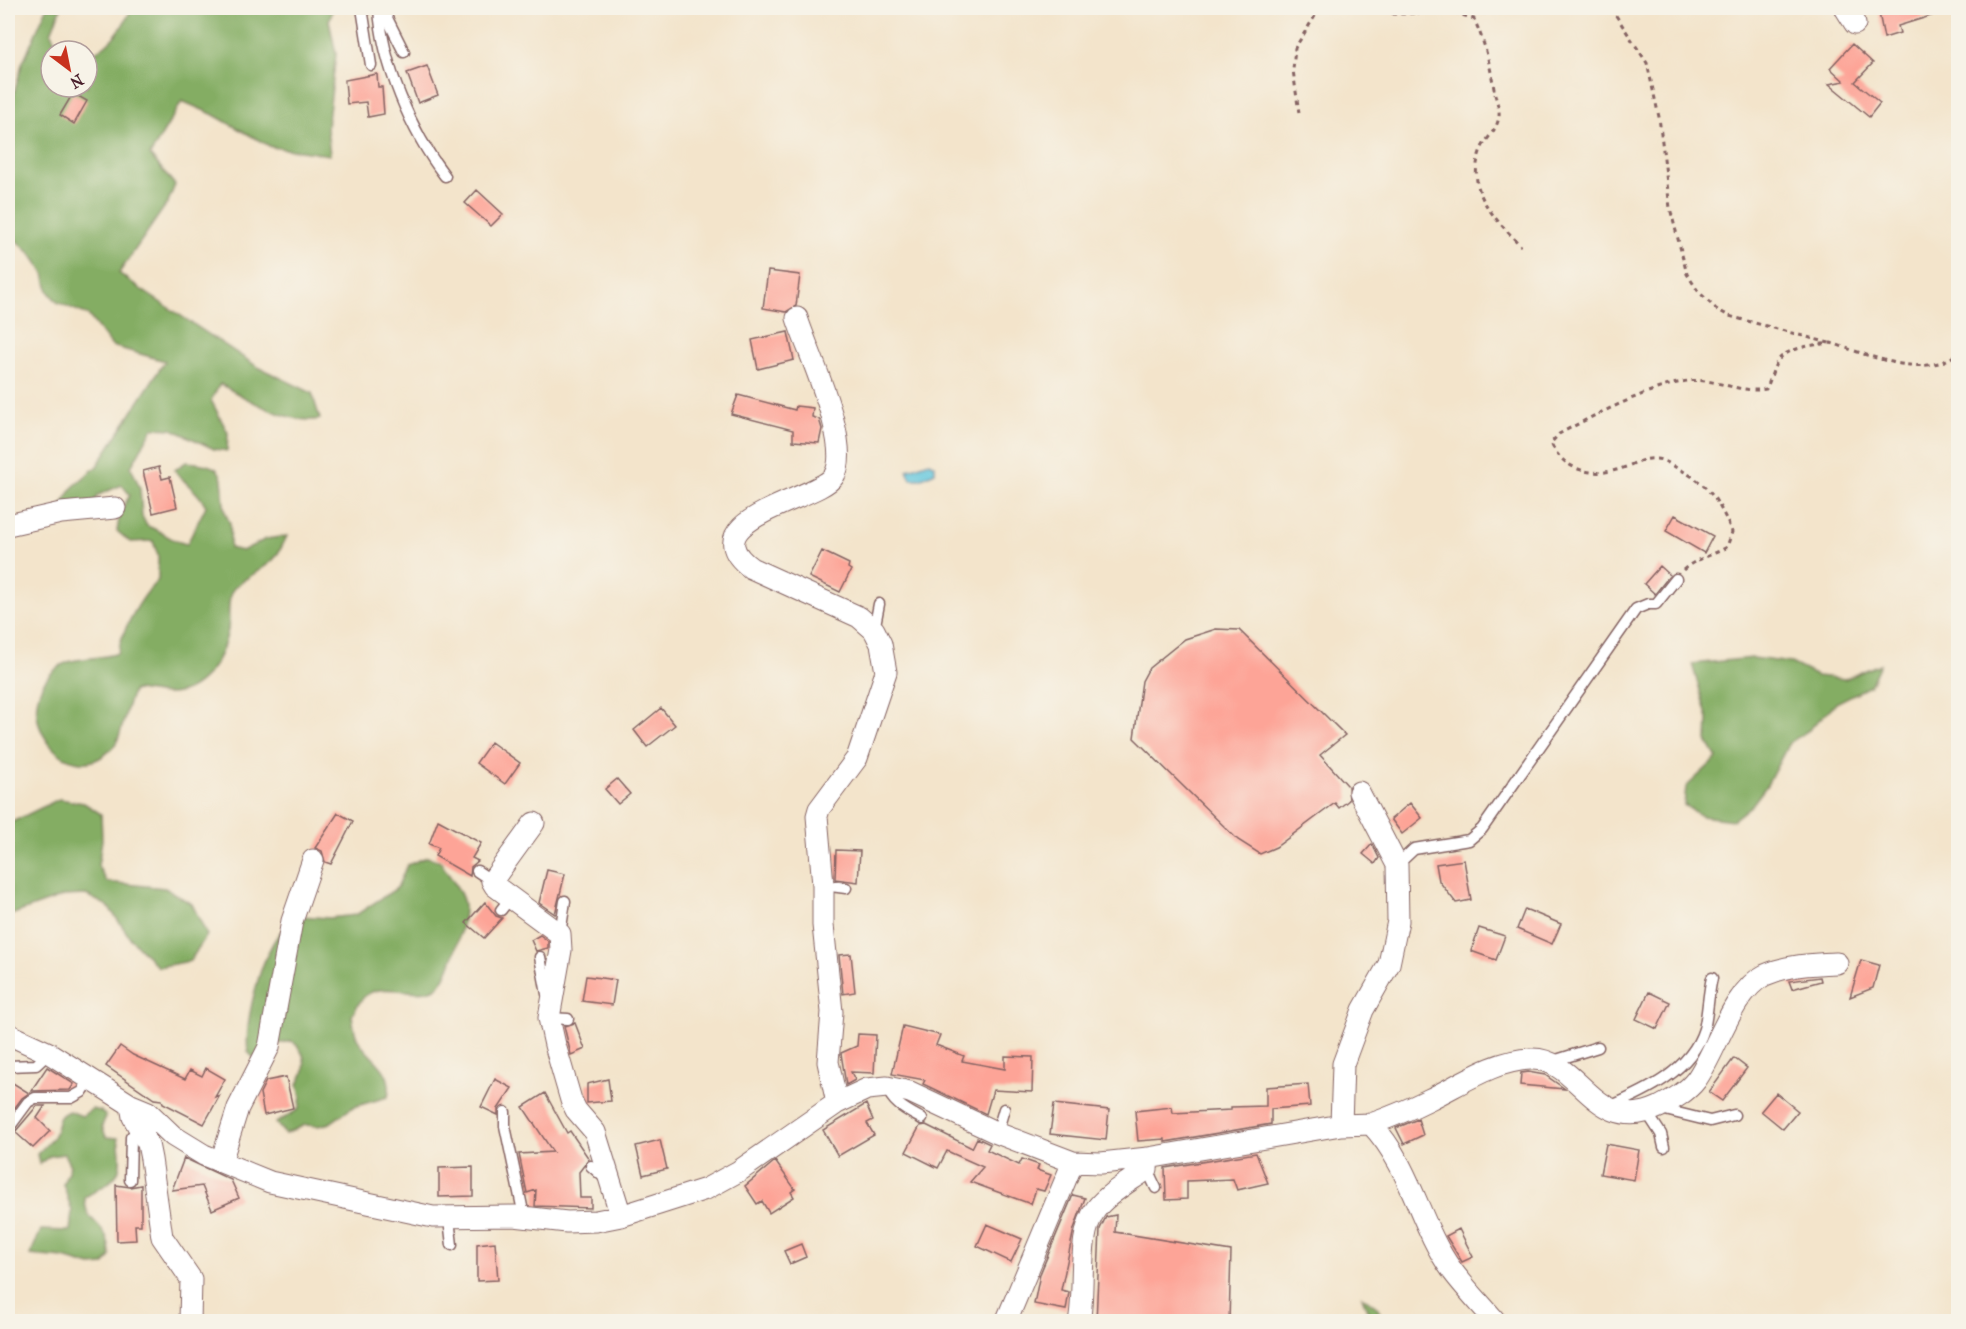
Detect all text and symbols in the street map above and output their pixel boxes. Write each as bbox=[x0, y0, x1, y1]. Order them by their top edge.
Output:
north arrow bbox=[39, 39, 99, 99]
text: N bbox=[66, 70, 87, 93]

